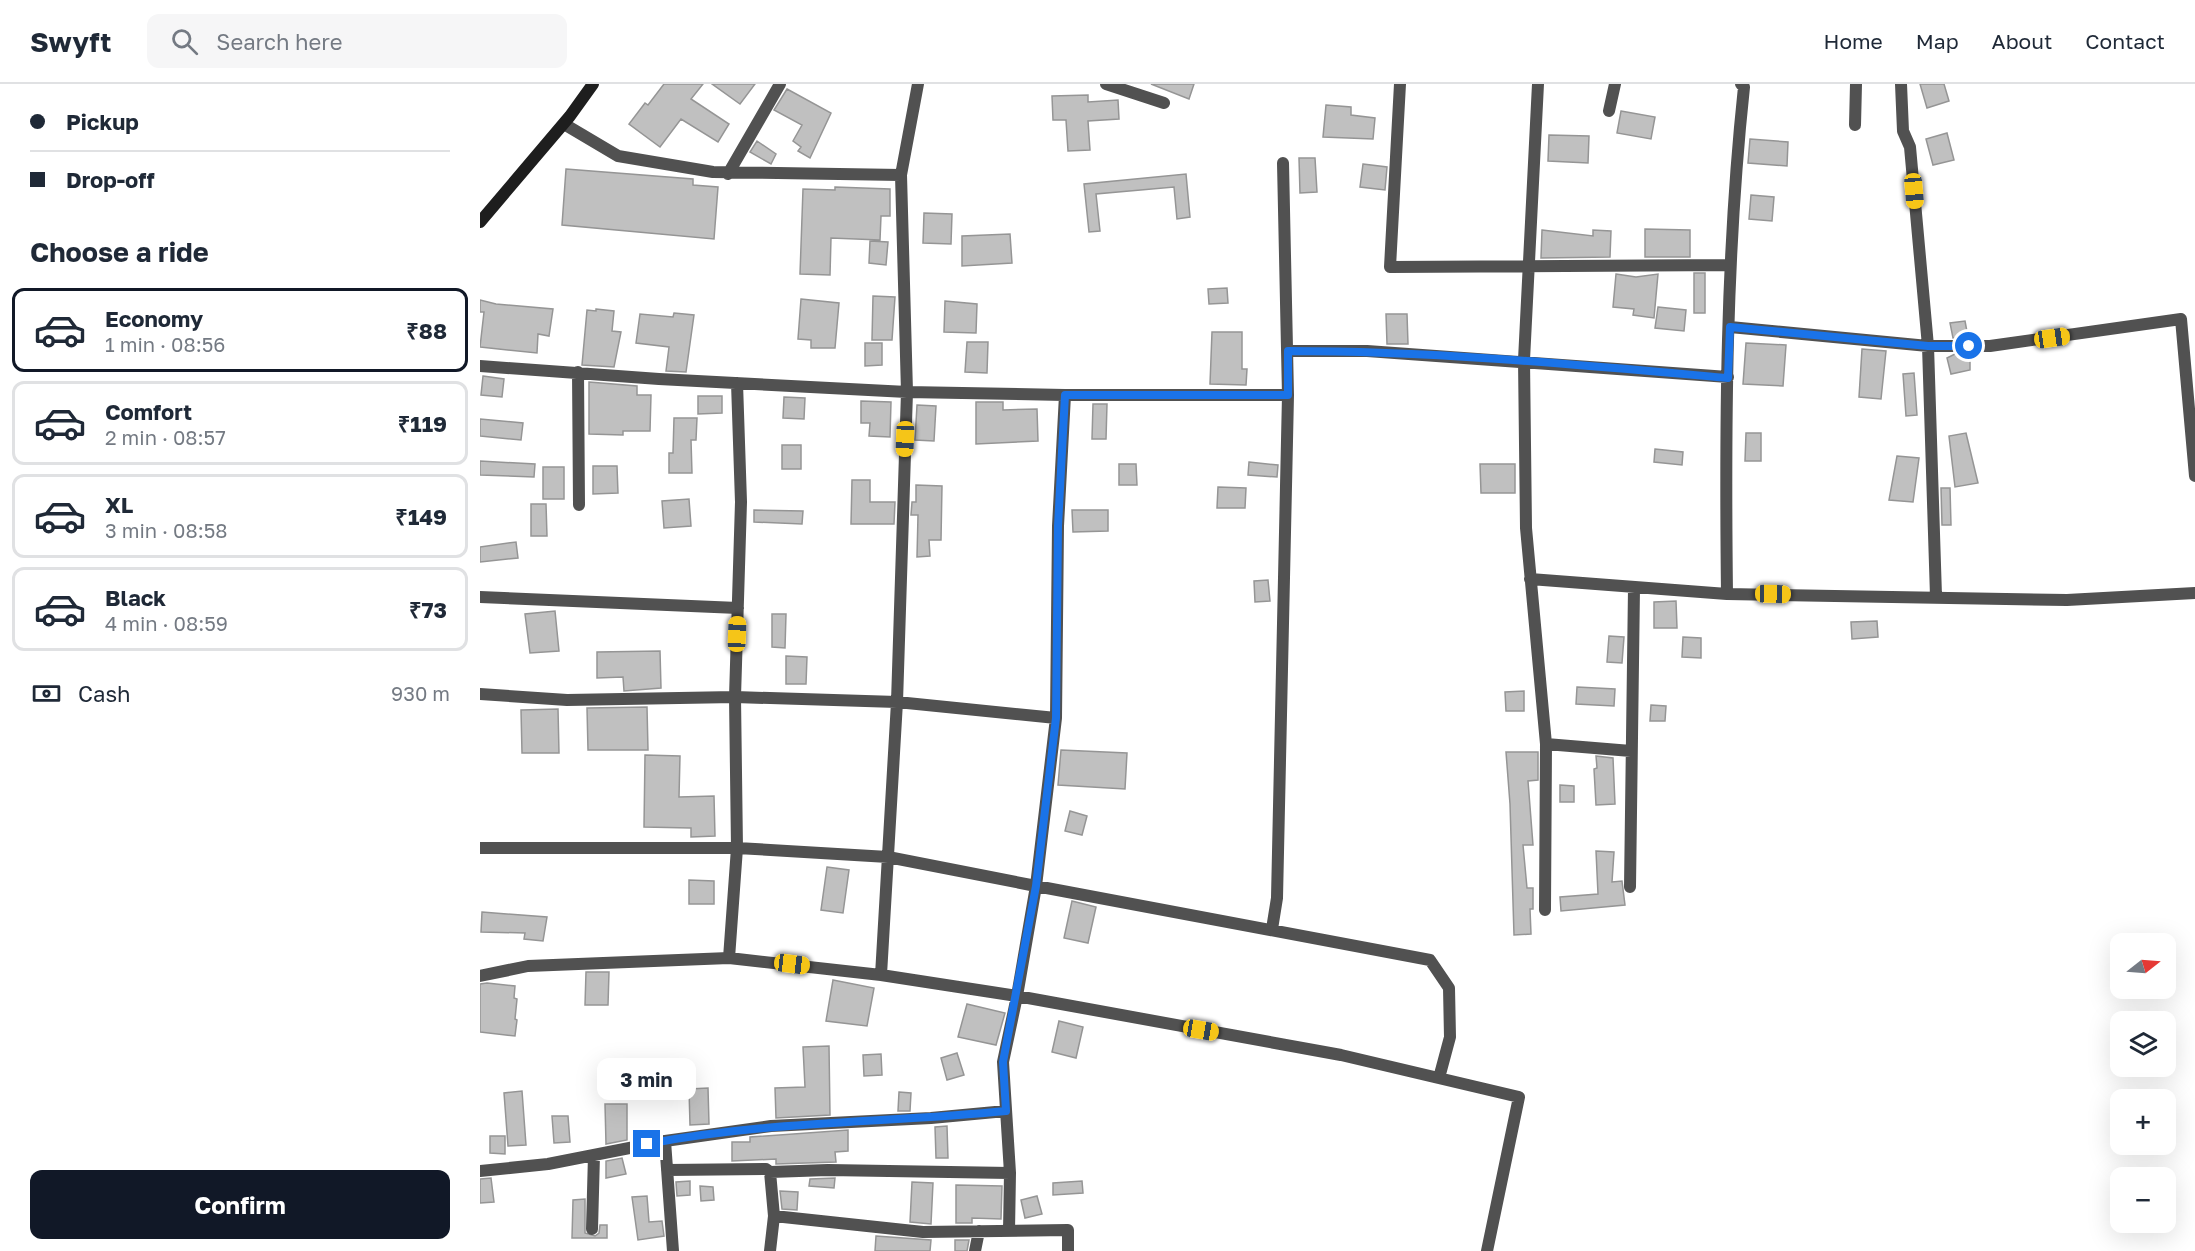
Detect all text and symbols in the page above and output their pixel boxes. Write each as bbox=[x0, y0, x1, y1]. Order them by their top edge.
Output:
search box bbox=[147, 14, 567, 68]
text: Swyft bbox=[30, 25, 111, 58]
icon: search bbox=[168, 25, 201, 58]
text: Search here bbox=[216, 28, 342, 55]
text: Home bbox=[1823, 28, 1883, 54]
text: Map bbox=[1916, 28, 1959, 54]
text: About bbox=[1992, 28, 2052, 54]
text: Contact bbox=[2085, 28, 2165, 54]
text: Pickup bbox=[66, 108, 139, 135]
text: Drop-off bbox=[66, 166, 155, 193]
car bbox=[1903, 172, 1925, 210]
text: Choose a ride bbox=[30, 236, 209, 268]
icon: car bbox=[33, 303, 87, 357]
text: Economy bbox=[105, 305, 203, 332]
text: ₹88 bbox=[406, 317, 447, 344]
car bbox=[2033, 327, 2071, 349]
text: 1 min · 08:56 bbox=[105, 332, 225, 356]
route start bbox=[1955, 332, 1982, 359]
icon: car bbox=[33, 396, 87, 450]
text: Comfort bbox=[105, 398, 192, 425]
text: ₹119 bbox=[398, 410, 447, 437]
car bbox=[895, 421, 915, 457]
text: 2 min · 08:57 bbox=[105, 425, 226, 449]
icon: car bbox=[33, 489, 87, 543]
text: XL bbox=[105, 491, 133, 518]
text: ₹149 bbox=[395, 503, 447, 530]
text: 3 min · 08:58 bbox=[105, 518, 227, 542]
icon: car bbox=[33, 582, 87, 636]
text: Black bbox=[105, 584, 166, 611]
car bbox=[1755, 585, 1791, 603]
text: ₹73 bbox=[409, 596, 447, 623]
text: 4 min · 08:59 bbox=[105, 611, 228, 635]
car bbox=[727, 616, 747, 652]
icon: cash bbox=[30, 677, 63, 710]
text: Cash bbox=[78, 680, 131, 707]
text: 930 m bbox=[391, 681, 450, 705]
north arrow bbox=[2110, 933, 2176, 999]
map controls bbox=[2110, 933, 2176, 1233]
car bbox=[773, 953, 811, 975]
button: layers bbox=[2110, 1011, 2176, 1077]
car bbox=[1182, 1018, 1220, 1042]
callout: 3 min bbox=[598, 1057, 696, 1099]
text: 3 min bbox=[620, 1067, 673, 1091]
button: + bbox=[2110, 1089, 2176, 1155]
route end bbox=[633, 1130, 660, 1157]
button: − bbox=[2110, 1167, 2176, 1233]
button: Confirm bbox=[30, 1170, 450, 1239]

